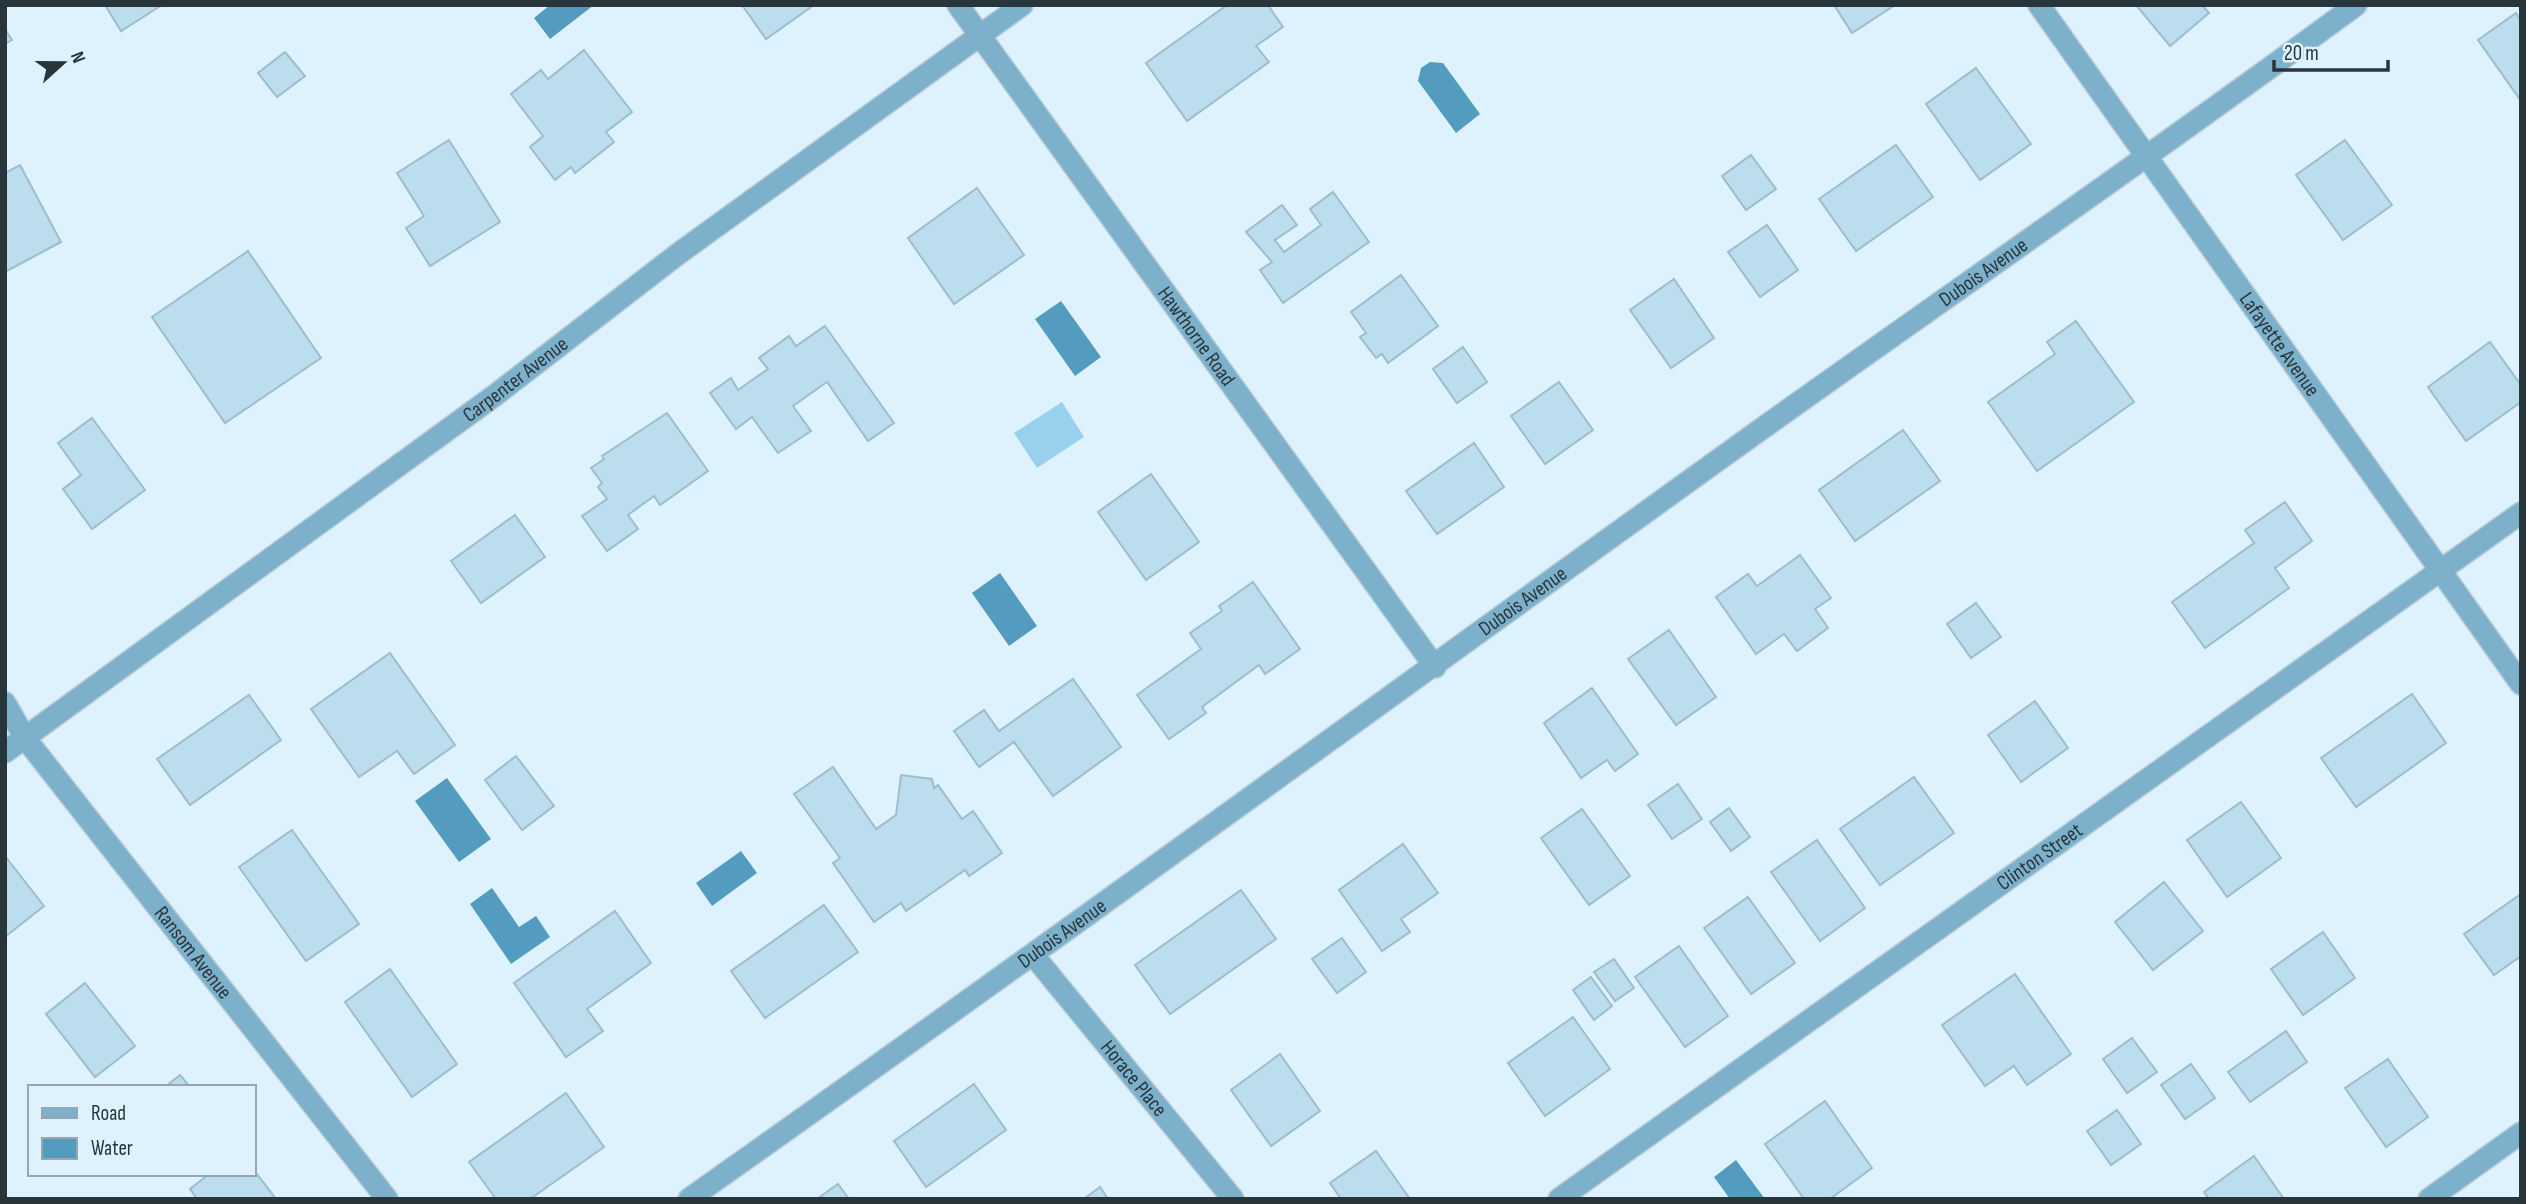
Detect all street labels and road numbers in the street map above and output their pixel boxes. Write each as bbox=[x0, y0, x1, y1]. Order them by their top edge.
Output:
street label: Dubois Avenue bbox=[1934, 232, 2032, 312]
street label: Hawthorne Road bbox=[1152, 281, 1241, 391]
street label: Lafayette Avenue bbox=[2234, 287, 2325, 401]
street label: Carpenter Avenue bbox=[458, 331, 573, 427]
street label: Dubois Avenue bbox=[1474, 561, 1572, 641]
street label: Clinton Street bbox=[1992, 817, 2087, 895]
street label: Dubois Avenue bbox=[1013, 893, 1111, 973]
street label: Ransom Avenue bbox=[149, 901, 238, 1004]
street label: Horace Place bbox=[1096, 1035, 1173, 1121]

